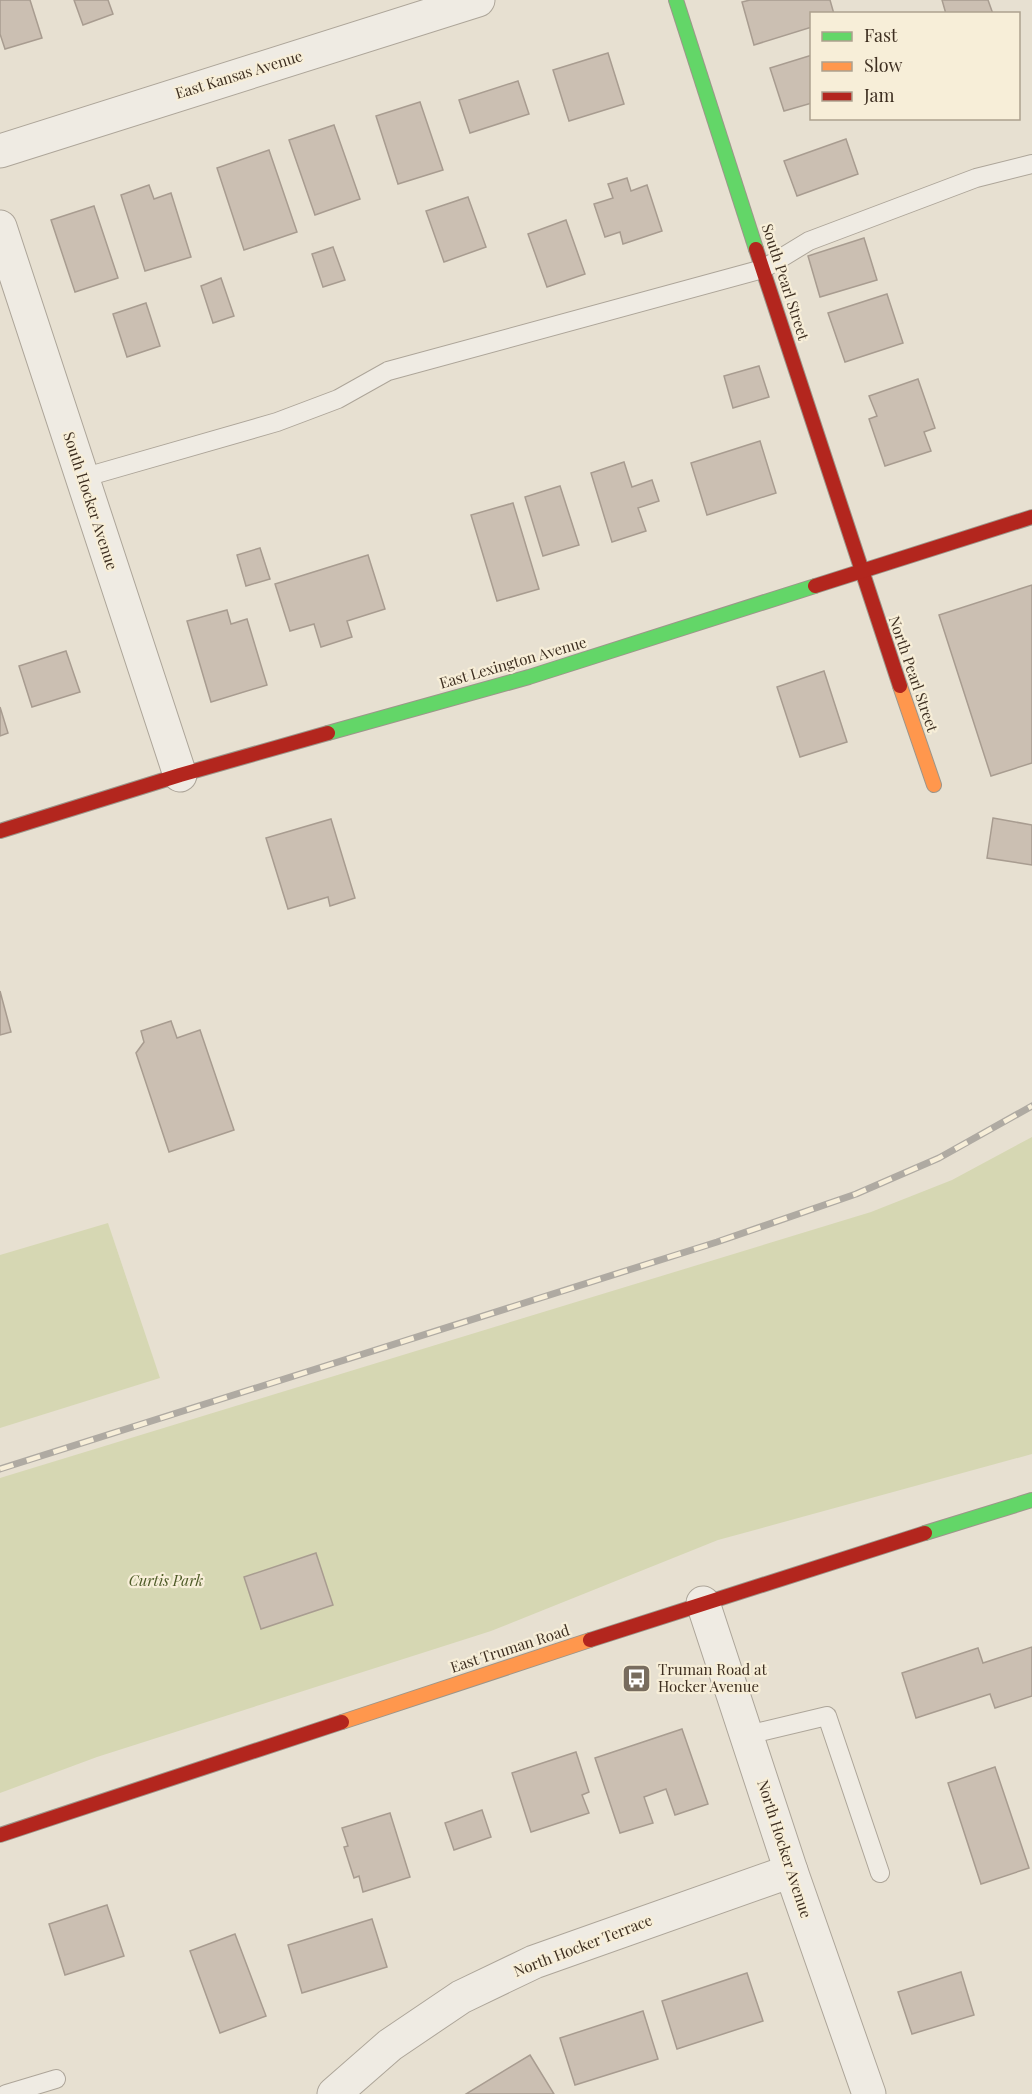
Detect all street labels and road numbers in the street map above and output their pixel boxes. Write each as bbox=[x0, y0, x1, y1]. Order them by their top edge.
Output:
street label: East Kansas Avenue bbox=[173, 45, 305, 103]
street label: South Pearl Street bbox=[758, 221, 814, 343]
street label: South Hocker Avenue bbox=[59, 429, 123, 572]
street label: North Pearl Street bbox=[885, 613, 943, 735]
street label: East Lexington Avenue bbox=[437, 631, 589, 693]
street label: East Truman Road bbox=[448, 1619, 572, 1677]
street label: North Hocker Avenue bbox=[753, 1777, 817, 1920]
street label: North Hocker Terrace bbox=[511, 1909, 655, 1981]

